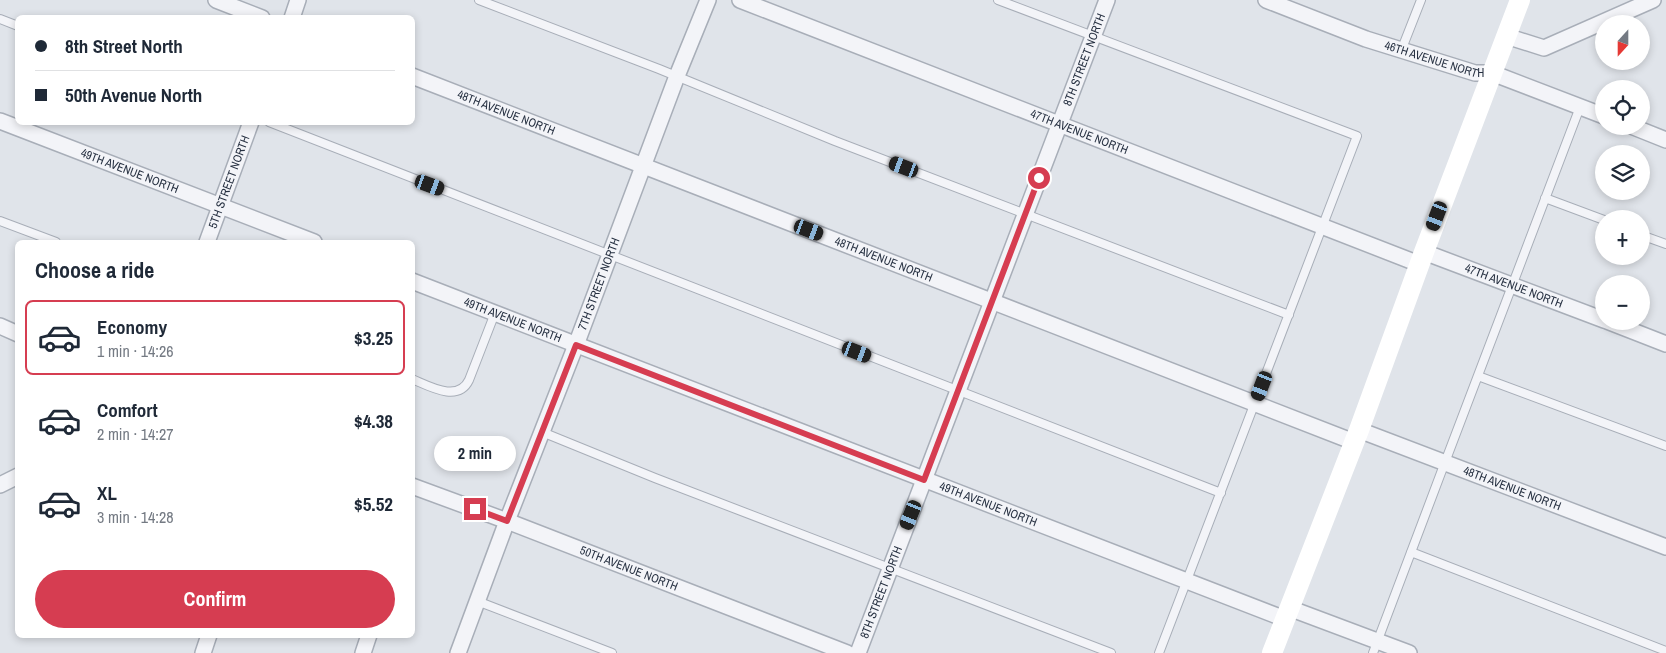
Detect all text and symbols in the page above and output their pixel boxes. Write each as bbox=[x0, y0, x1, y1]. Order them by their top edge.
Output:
street label: 8TH STREET NORTH bbox=[1059, 11, 1109, 108]
north arrow bbox=[1595, 15, 1650, 70]
map controls bbox=[1595, 15, 1650, 330]
text: 8th Street North bbox=[65, 33, 183, 59]
street label: 46TH AVENUE NORTH bbox=[1383, 37, 1484, 81]
button: locate bbox=[1595, 80, 1650, 135]
text: 50th Avenue North bbox=[65, 82, 202, 108]
street label: 48TH AVENUE NORTH bbox=[455, 86, 557, 139]
street label: 47TH AVENUE NORTH bbox=[1028, 106, 1130, 158]
street label: 5TH STREET NORTH bbox=[205, 133, 253, 231]
street label: 49TH AVENUE NORTH bbox=[78, 145, 181, 197]
button: layers bbox=[1595, 145, 1650, 200]
car bbox=[887, 155, 920, 179]
route start bbox=[1028, 167, 1050, 189]
car bbox=[413, 173, 446, 197]
car bbox=[1424, 199, 1449, 233]
button: + bbox=[1595, 210, 1650, 265]
car bbox=[792, 218, 825, 242]
street label: 48TH AVENUE NORTH bbox=[832, 233, 935, 285]
street label: 7TH STREET NORTH bbox=[574, 235, 624, 333]
text: Choose a ride bbox=[35, 255, 154, 285]
street label: 47TH AVENUE NORTH bbox=[1462, 260, 1565, 312]
button: − bbox=[1595, 275, 1650, 330]
street label: 49TH AVENUE NORTH bbox=[461, 294, 564, 346]
text: Economy bbox=[97, 314, 167, 340]
icon: car bbox=[37, 315, 82, 360]
text: $3.25 bbox=[354, 325, 393, 351]
text: 1 min · 14:26 bbox=[97, 340, 174, 362]
car bbox=[840, 340, 873, 364]
car bbox=[1249, 369, 1274, 403]
text: Comfort bbox=[97, 397, 158, 423]
icon: car bbox=[37, 398, 82, 443]
text: $4.38 bbox=[354, 408, 393, 434]
text: 2 min · 14:27 bbox=[97, 423, 174, 445]
callout: 2 min bbox=[434, 436, 516, 472]
text: 2 min bbox=[458, 442, 492, 464]
street label: 48TH AVENUE NORTH bbox=[1461, 462, 1564, 514]
street label: 49TH AVENUE NORTH bbox=[937, 478, 1040, 530]
text: XL bbox=[97, 480, 117, 506]
icon: car bbox=[37, 481, 82, 526]
text: $5.52 bbox=[354, 491, 393, 517]
route end bbox=[464, 498, 486, 520]
car bbox=[898, 498, 923, 532]
text: 3 min · 14:28 bbox=[97, 506, 174, 528]
street label: 50TH AVENUE NORTH bbox=[578, 542, 680, 595]
street label: 8TH STREET NORTH bbox=[856, 544, 906, 641]
button: Confirm bbox=[35, 570, 395, 628]

